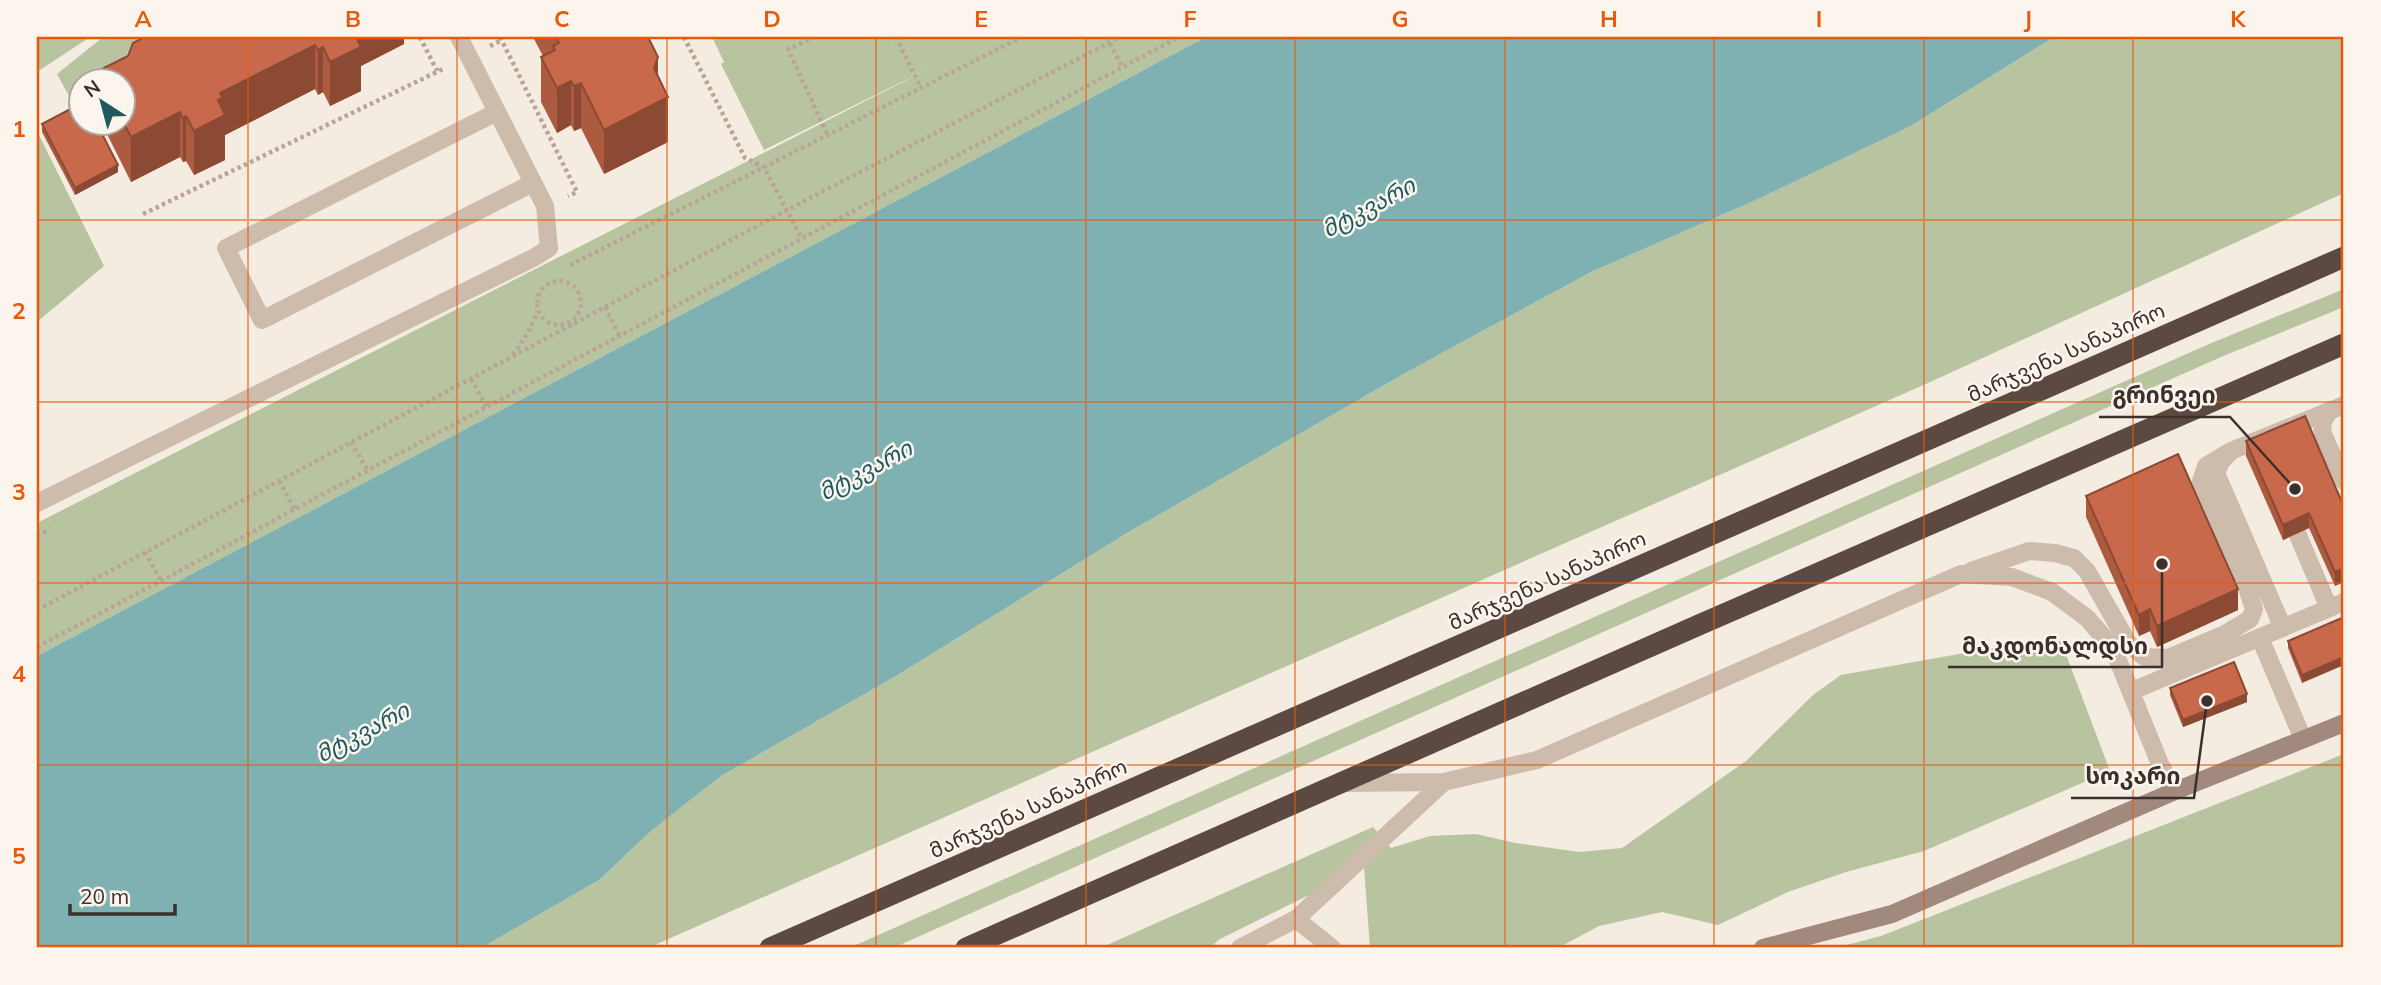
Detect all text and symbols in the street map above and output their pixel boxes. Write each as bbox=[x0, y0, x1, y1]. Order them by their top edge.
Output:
text: A bbox=[134, 4, 152, 33]
text: B bbox=[345, 4, 361, 33]
text: C bbox=[554, 4, 570, 33]
text: D bbox=[763, 4, 781, 33]
text: E bbox=[974, 4, 988, 33]
text: F bbox=[1183, 4, 1197, 33]
text: G bbox=[1391, 4, 1409, 33]
text: H bbox=[1600, 4, 1618, 33]
text: I bbox=[1816, 4, 1822, 33]
text: J bbox=[2024, 4, 2032, 33]
text: K bbox=[2230, 4, 2247, 33]
north arrow bbox=[66, 66, 136, 136]
text: N bbox=[79, 74, 105, 102]
text: 1 bbox=[12, 114, 26, 143]
water label: მტკვარი bbox=[1316, 170, 1420, 244]
text: 2 bbox=[12, 296, 26, 325]
street label: მარჯვენა სანაპირო bbox=[1963, 297, 2169, 407]
callout: გრინვეი bbox=[2099, 373, 2230, 417]
text: გრინვეი bbox=[2112, 380, 2216, 409]
water label: მტკვარი bbox=[813, 433, 917, 507]
text: 3 bbox=[12, 477, 26, 506]
street label: მარჯვენა სანაპირო bbox=[1444, 525, 1650, 635]
callout: მაკდონალდსი bbox=[1948, 623, 2162, 667]
text: მაკდონალდსი bbox=[1962, 631, 2148, 661]
text: 4 bbox=[12, 659, 26, 688]
water label: მტკვარი bbox=[310, 695, 414, 769]
street label: მარჯვენა სანაპირო bbox=[925, 753, 1131, 863]
callout: სოკარი bbox=[2071, 754, 2194, 798]
text: სოკარი bbox=[2086, 761, 2181, 790]
text: 5 bbox=[12, 841, 26, 870]
scale bar bbox=[70, 873, 175, 917]
text: 20 m bbox=[80, 883, 129, 909]

